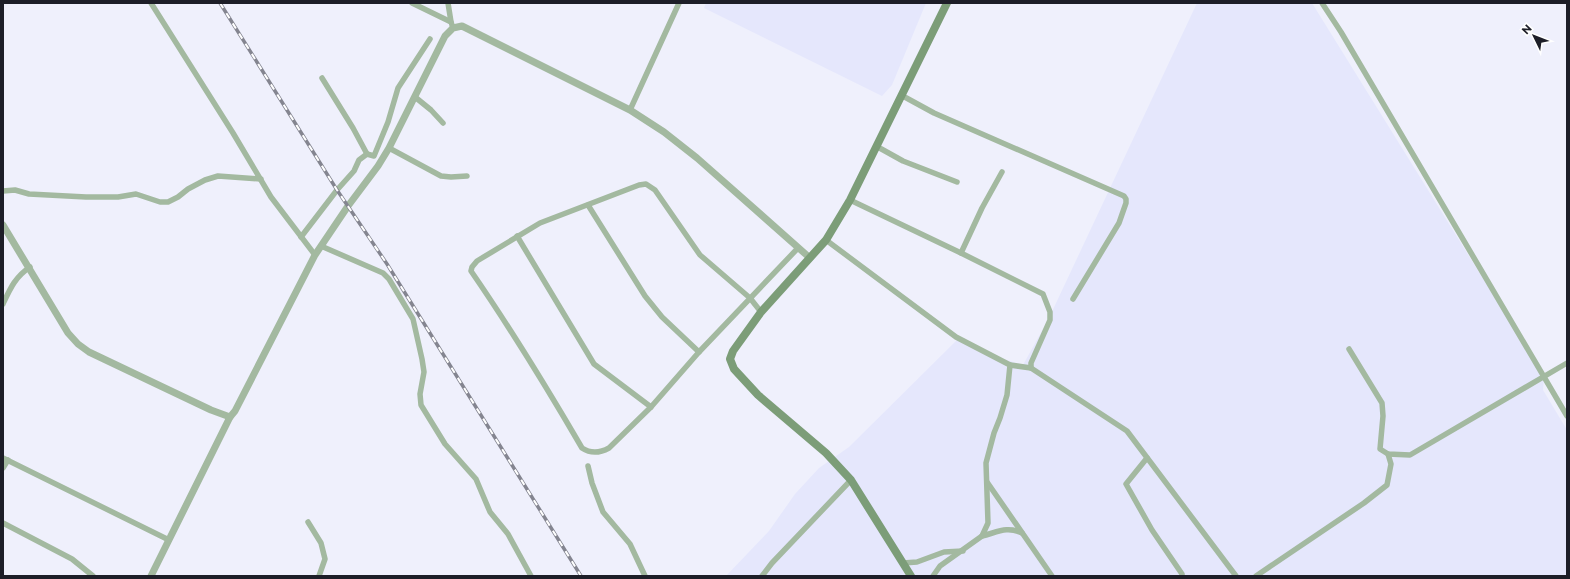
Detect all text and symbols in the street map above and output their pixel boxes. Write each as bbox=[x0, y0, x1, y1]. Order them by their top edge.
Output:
north arrow bbox=[1514, 16, 1554, 56]
text: N bbox=[1519, 21, 1535, 37]

